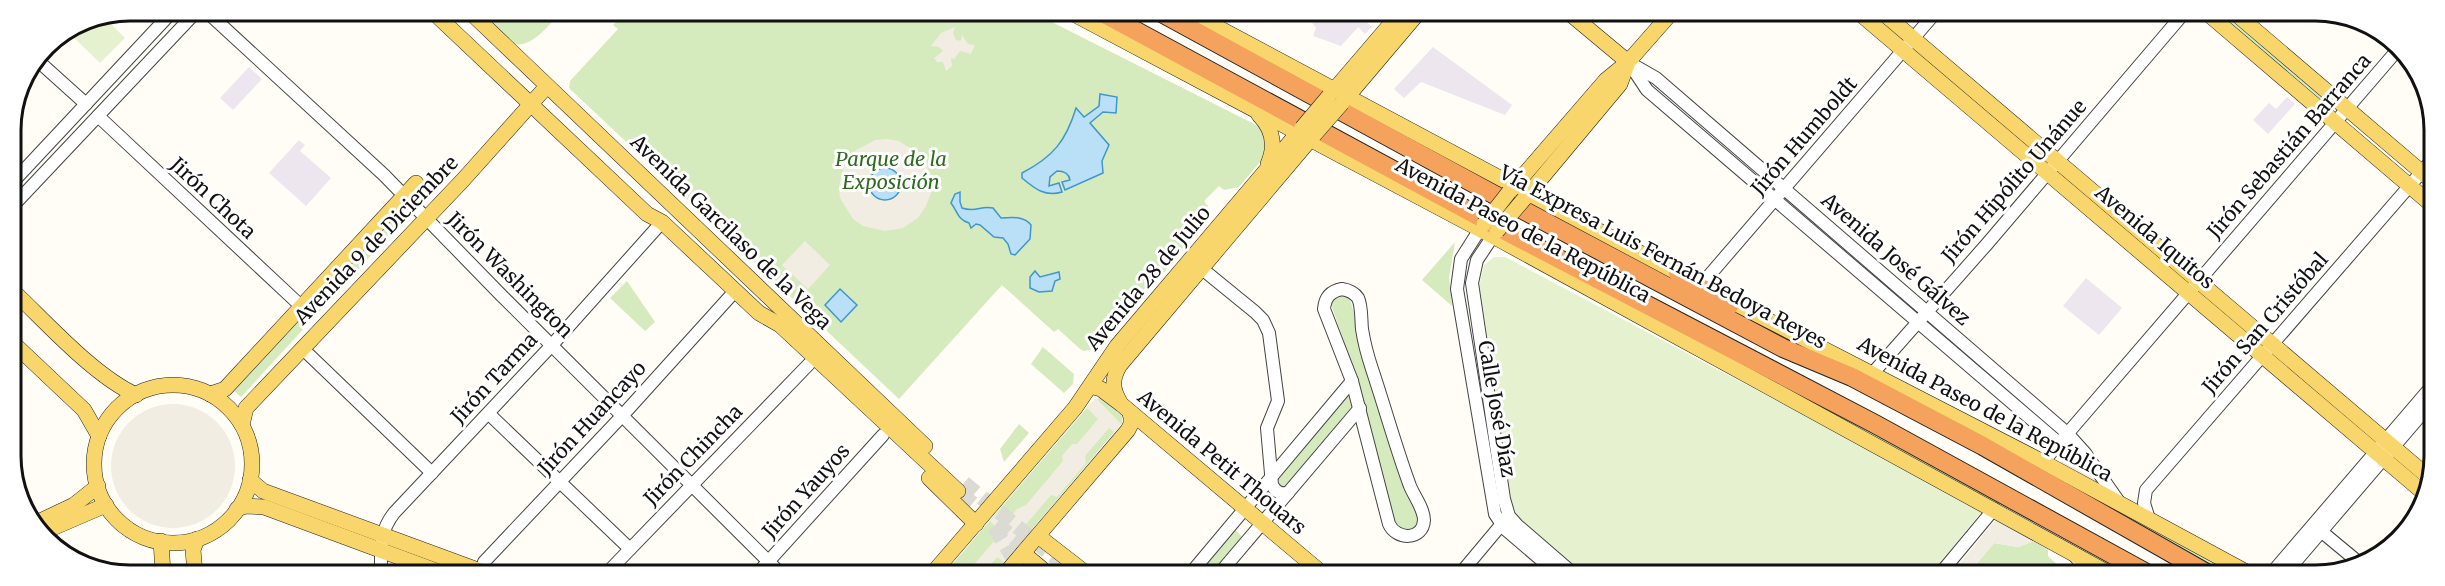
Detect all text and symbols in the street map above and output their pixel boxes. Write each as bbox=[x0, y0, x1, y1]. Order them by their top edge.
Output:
street label: Jirón Sebastián Barranca bbox=[2201, 48, 2376, 244]
street label: Jirón Humboldt bbox=[1745, 71, 1862, 201]
street label: Jirón Hipólito Unánue bbox=[1935, 94, 2091, 268]
street label: Avenida Garcilaso de la Vega bbox=[625, 128, 837, 334]
park label: Parque de la Exposición bbox=[835, 146, 947, 194]
street label: Avenida 9 de Diciembre bbox=[288, 150, 463, 330]
street label: Jirón Chota bbox=[165, 151, 262, 244]
street label: Avenida Paseo de la República bbox=[1391, 151, 1655, 308]
street label: Vía Expresa Luis Fernán Bedoya Reyes bbox=[1495, 159, 1831, 354]
street label: Avenida Iquitos bbox=[2090, 179, 2220, 294]
street label: Avenida José Gálvez bbox=[1816, 186, 1976, 330]
street label: Avenida 28 de Julio bbox=[1079, 200, 1216, 356]
street label: Jirón Washington bbox=[441, 206, 579, 343]
street label: Jirón San Cristóbal bbox=[2196, 247, 2333, 399]
street label: Jirón Tarma bbox=[444, 327, 542, 429]
street label: Avenida Paseo de la República bbox=[1853, 330, 2117, 487]
street label: Calle José Díaz bbox=[1473, 339, 1522, 479]
street label: Jirón Huancayo bbox=[532, 355, 651, 481]
street label: Avenida Petit Thouars bbox=[1132, 383, 1312, 539]
street label: Jirón Chincha bbox=[637, 399, 747, 511]
street label: Jirón Yauyos bbox=[756, 438, 855, 544]

